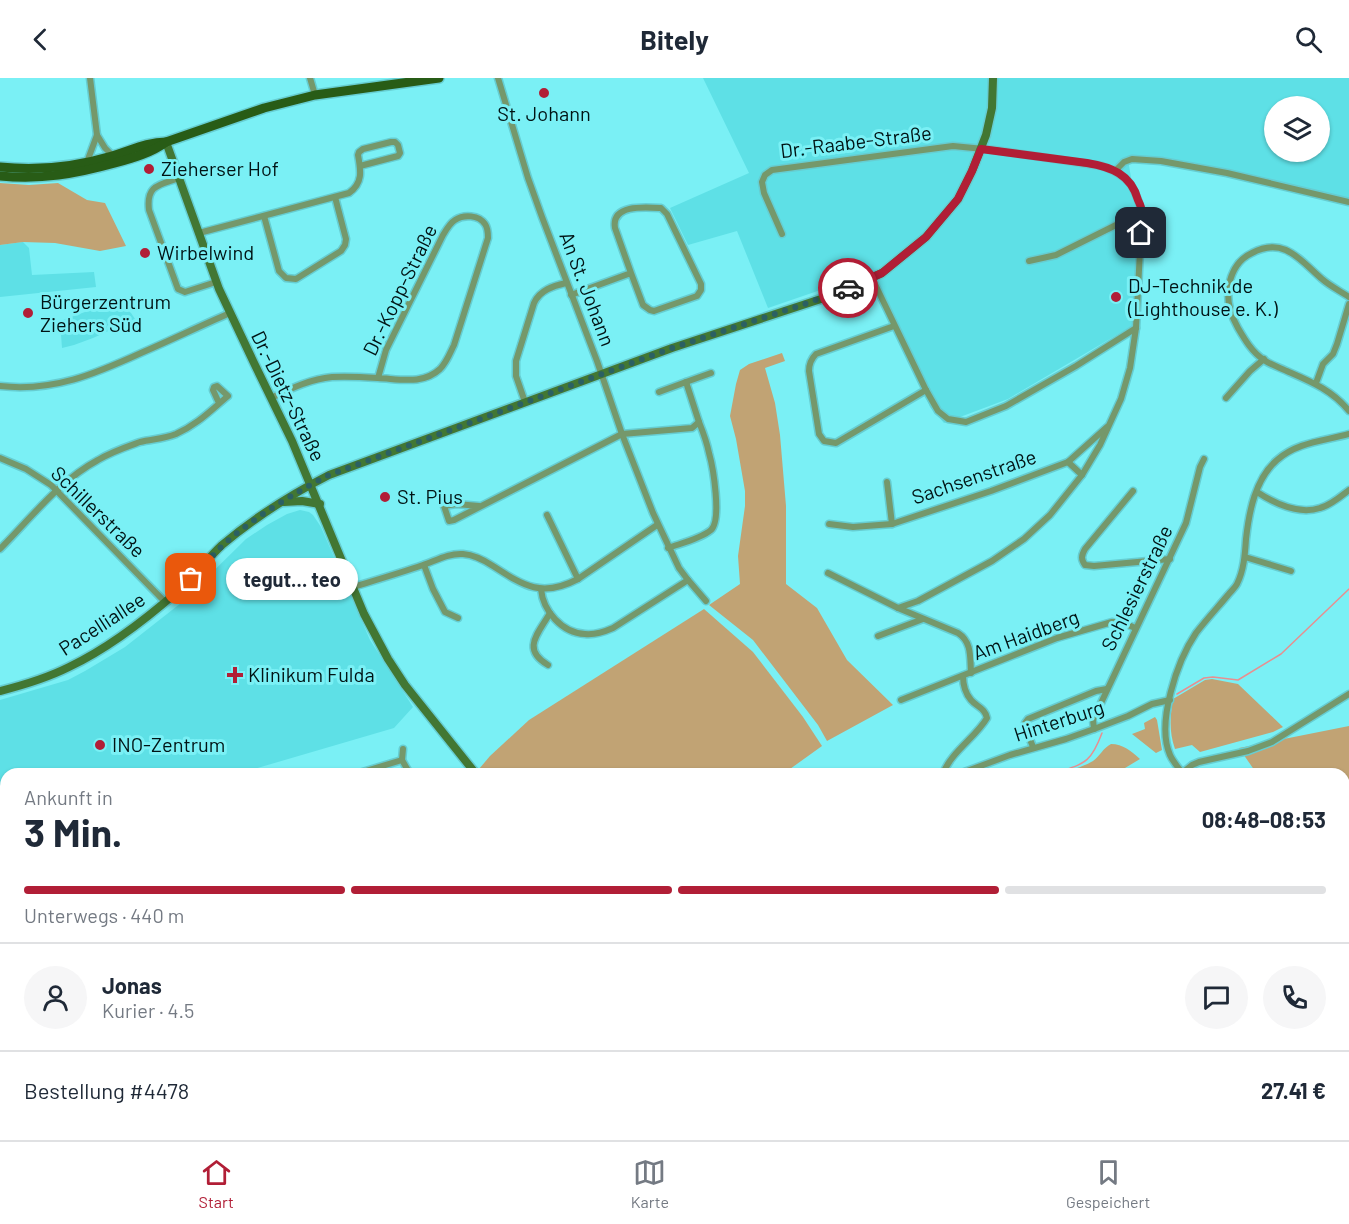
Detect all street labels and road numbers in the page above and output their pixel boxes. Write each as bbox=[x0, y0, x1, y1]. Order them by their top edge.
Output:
street label: Dr.-Raabe-Straße bbox=[779, 120, 933, 162]
street label: Dr.-Kopp-Straße bbox=[357, 220, 441, 359]
street label: An St. Johann bbox=[555, 228, 621, 349]
street label: Dr.-Dietz-Straße bbox=[247, 326, 331, 465]
street label: Sachsenstraße bbox=[908, 444, 1039, 509]
street label: Schillerstraße bbox=[47, 461, 151, 562]
street label: Schlesierstraße bbox=[1095, 521, 1177, 654]
street label: Pacelliallee bbox=[54, 586, 149, 660]
street label: Am Haidberg bbox=[969, 604, 1082, 664]
street label: Hinterburg bbox=[1011, 694, 1107, 746]

